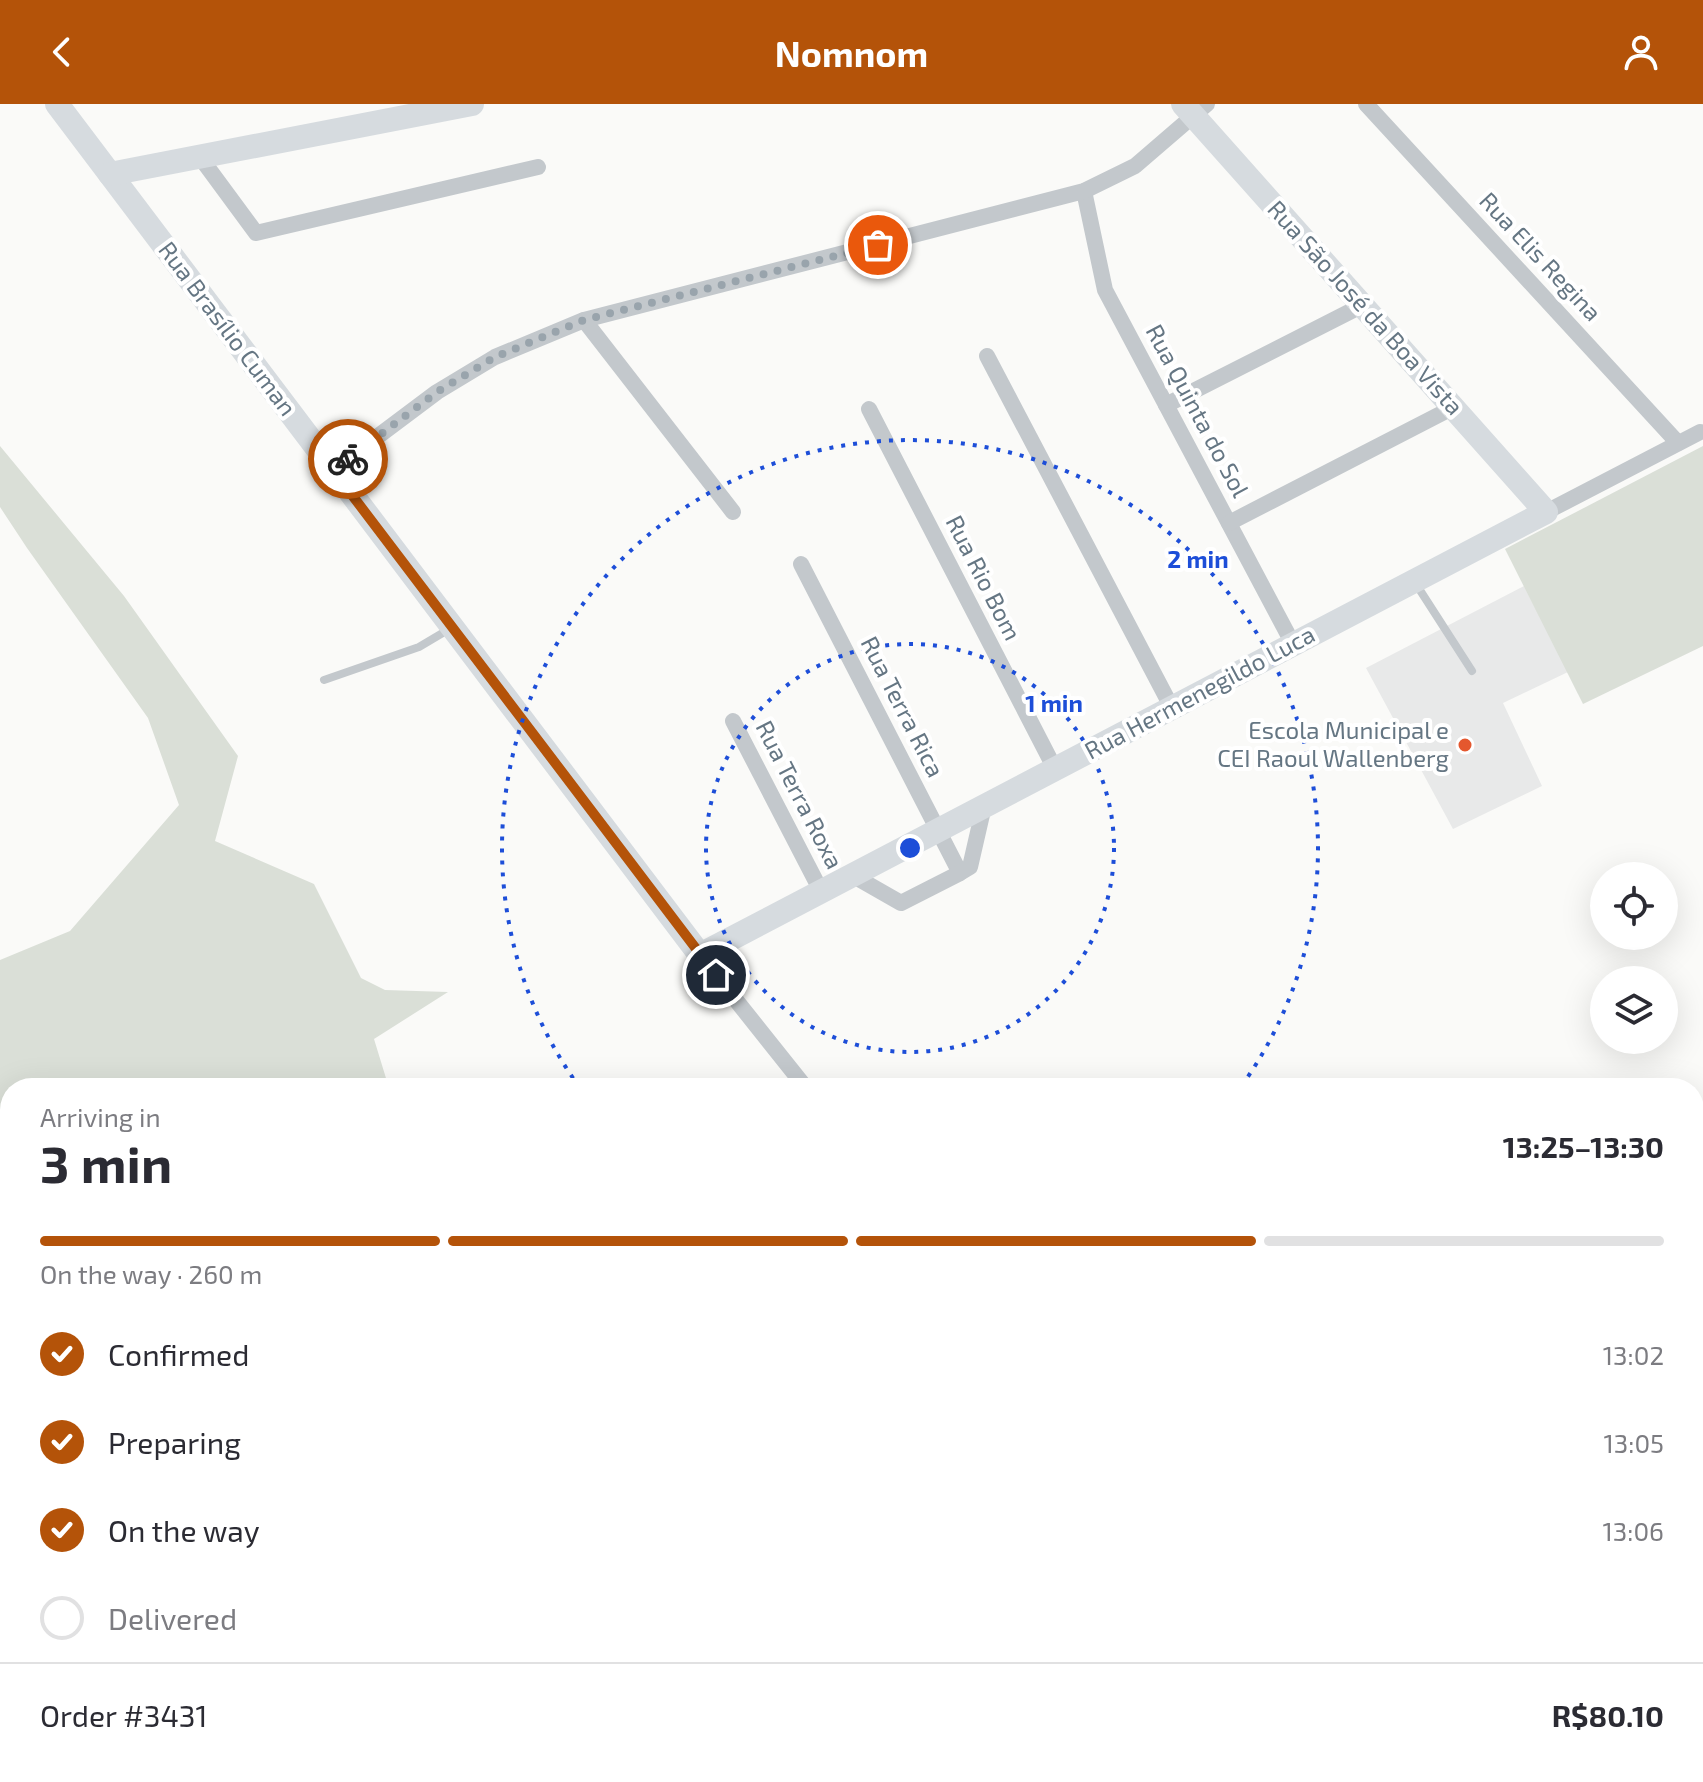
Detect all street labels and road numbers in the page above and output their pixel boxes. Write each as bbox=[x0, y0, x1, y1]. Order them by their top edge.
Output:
street label: Rua Elis Regina bbox=[1474, 186, 1608, 326]
street label: Rua São José da Boa Vista bbox=[1262, 194, 1470, 420]
street label: Rua Brasílio Cuman bbox=[153, 235, 303, 421]
street label: Rua Quinta do Sol bbox=[1141, 319, 1256, 502]
street label: Rua Rio Bom bbox=[940, 510, 1028, 645]
street label: Rua Hermenegildo Luca bbox=[1079, 619, 1319, 765]
street label: Rua Terra Rica bbox=[855, 631, 951, 782]
street label: Rua Terra Roxa bbox=[751, 715, 850, 873]

